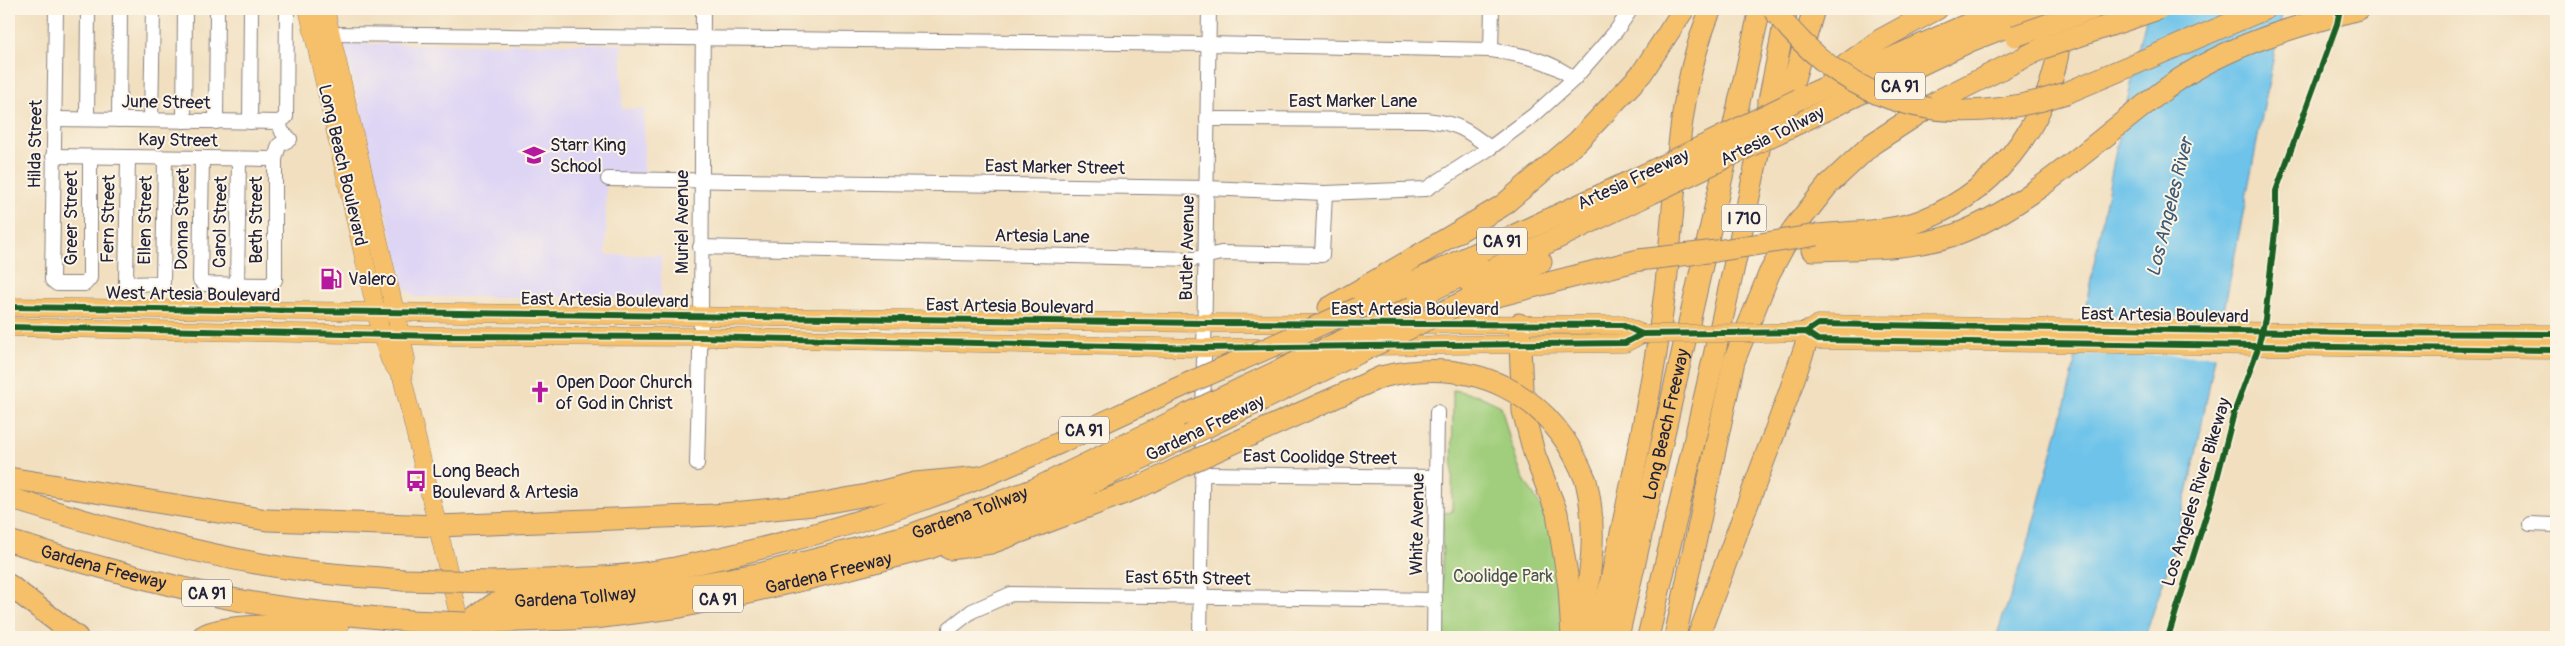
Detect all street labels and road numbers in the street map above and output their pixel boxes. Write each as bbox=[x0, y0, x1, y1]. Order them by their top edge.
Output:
road number: CA 91 bbox=[1875, 72, 1925, 100]
street label: Long Beach Boulevard bbox=[313, 82, 372, 248]
street label: June Street bbox=[121, 90, 212, 115]
street label: East Marker Lane bbox=[1289, 90, 1417, 113]
street label: Hilda Street bbox=[23, 99, 48, 189]
street label: Artesia Tollway bbox=[1716, 101, 1828, 172]
street label: Kay Street bbox=[138, 128, 219, 153]
street label: Artesia Freeway bbox=[1574, 143, 1693, 215]
street label: East Marker Street bbox=[985, 155, 1126, 180]
street label: Donna Street bbox=[170, 167, 195, 270]
street label: Greer Street bbox=[60, 170, 83, 265]
street label: Muriel Avenue bbox=[671, 170, 694, 274]
street label: Fern Street bbox=[96, 174, 121, 263]
street label: Ellen Street bbox=[133, 174, 158, 265]
street label: Carol Street bbox=[208, 175, 233, 268]
street label: Beth Street bbox=[245, 176, 268, 264]
street label: Butler Avenue bbox=[1175, 195, 1200, 301]
road number: I 710 bbox=[1722, 204, 1766, 232]
street label: Artesia Lane bbox=[994, 224, 1090, 249]
road number: CA 91 bbox=[1477, 228, 1527, 255]
street label: West Artesia Boulevard bbox=[105, 281, 280, 308]
street label: East Artesia Boulevard bbox=[521, 288, 689, 313]
street label: East Artesia Boulevard bbox=[926, 294, 1094, 319]
street label: East Artesia Boulevard bbox=[1331, 298, 1499, 321]
street label: East Artesia Boulevard bbox=[2081, 303, 2249, 328]
street label: Long Beach Freeway bbox=[1638, 346, 1695, 502]
street label: Gardena Freeway bbox=[1142, 390, 1269, 467]
street label: Los Angeles River Bikeway bbox=[2157, 395, 2236, 589]
road number: CA 91 bbox=[1059, 416, 1109, 444]
street label: East Coolidge Street bbox=[1243, 445, 1398, 470]
street label: White Avenue bbox=[1405, 472, 1430, 575]
street label: Gardena Tollway bbox=[909, 482, 1031, 545]
street label: Gardena Freeway bbox=[38, 540, 169, 596]
street label: Gardena Freeway bbox=[763, 547, 894, 600]
street label: East 65th Street bbox=[1125, 566, 1252, 591]
road number: CA 91 bbox=[182, 580, 232, 606]
street label: Gardena Tollway bbox=[514, 581, 638, 613]
road number: CA 91 bbox=[693, 586, 743, 612]

